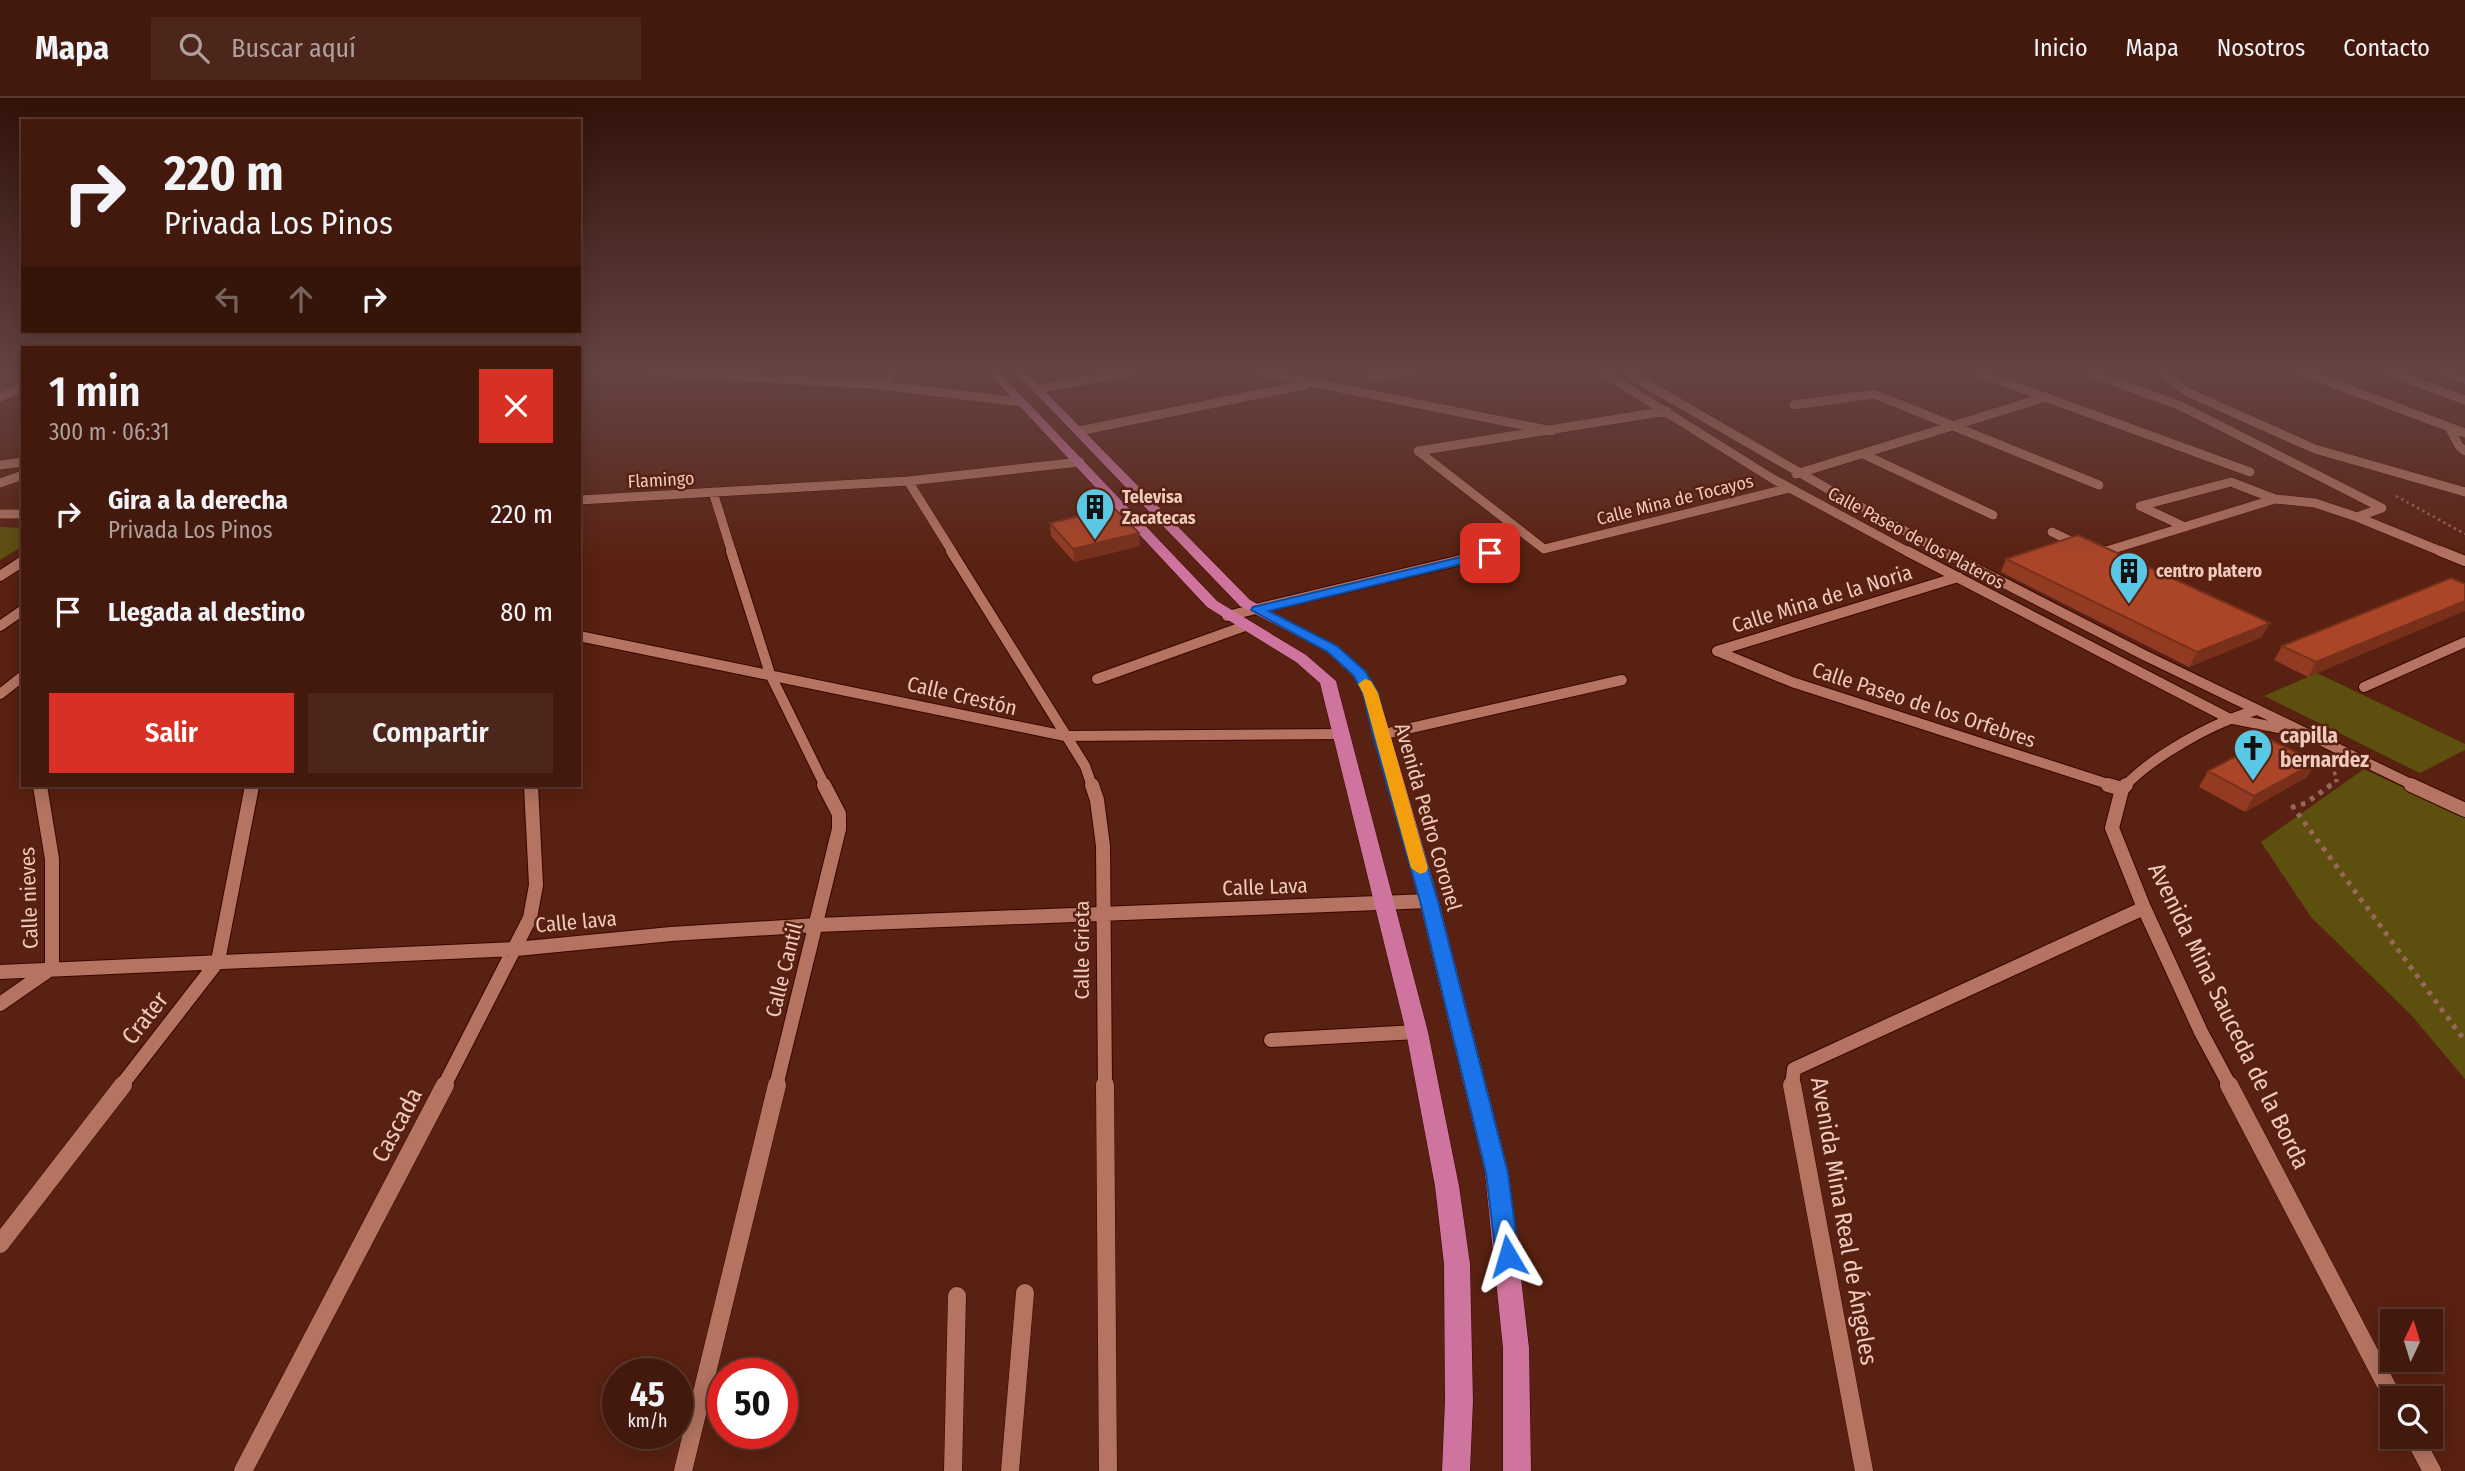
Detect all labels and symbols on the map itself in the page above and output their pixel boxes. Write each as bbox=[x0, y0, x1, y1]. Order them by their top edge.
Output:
street label: Flamingo bbox=[627, 467, 695, 493]
street label: Calle Mina de Tocayos bbox=[1594, 470, 1756, 530]
street label: Calle Paseo de los Plateros bbox=[1824, 482, 2008, 594]
building icon: Televisa Zacatecas bbox=[1074, 486, 1116, 541]
place label: Televisa Zacatecas bbox=[1122, 486, 1196, 529]
pin bbox=[1460, 523, 1520, 583]
building icon: centro platero bbox=[2108, 550, 2150, 605]
street label: Calle Mina de la Noria bbox=[1729, 559, 1915, 639]
place label: centro platero bbox=[2156, 560, 2263, 582]
street label: Calle Paseo de los Orfebres bbox=[1809, 657, 2039, 753]
street label: Calle Crestón bbox=[905, 671, 1019, 721]
street label: Avenida Pedro Coronel bbox=[1389, 720, 1467, 914]
place label: capilla bernardez bbox=[2280, 723, 2369, 773]
church icon: capilla bernardez bbox=[2232, 727, 2274, 782]
street label: Calle nieves bbox=[14, 847, 44, 949]
street label: Avenida Mina Sauceda de la Borda bbox=[2142, 858, 2316, 1174]
street label: Calle Lava bbox=[1222, 873, 1308, 901]
street label: Calle Grieta bbox=[1069, 901, 1095, 999]
street label: Calle lava bbox=[534, 905, 618, 939]
street label: Calle Cantil bbox=[760, 920, 808, 1020]
street label: Crater bbox=[116, 986, 175, 1050]
street label: Avenida Mina Real de Ángeles bbox=[1805, 1075, 1884, 1367]
street label: Cascada bbox=[366, 1083, 428, 1167]
position arrow bbox=[1471, 1219, 1545, 1293]
north arrow bbox=[2380, 1309, 2443, 1372]
speed limit sign: 50 bbox=[707, 1358, 798, 1449]

